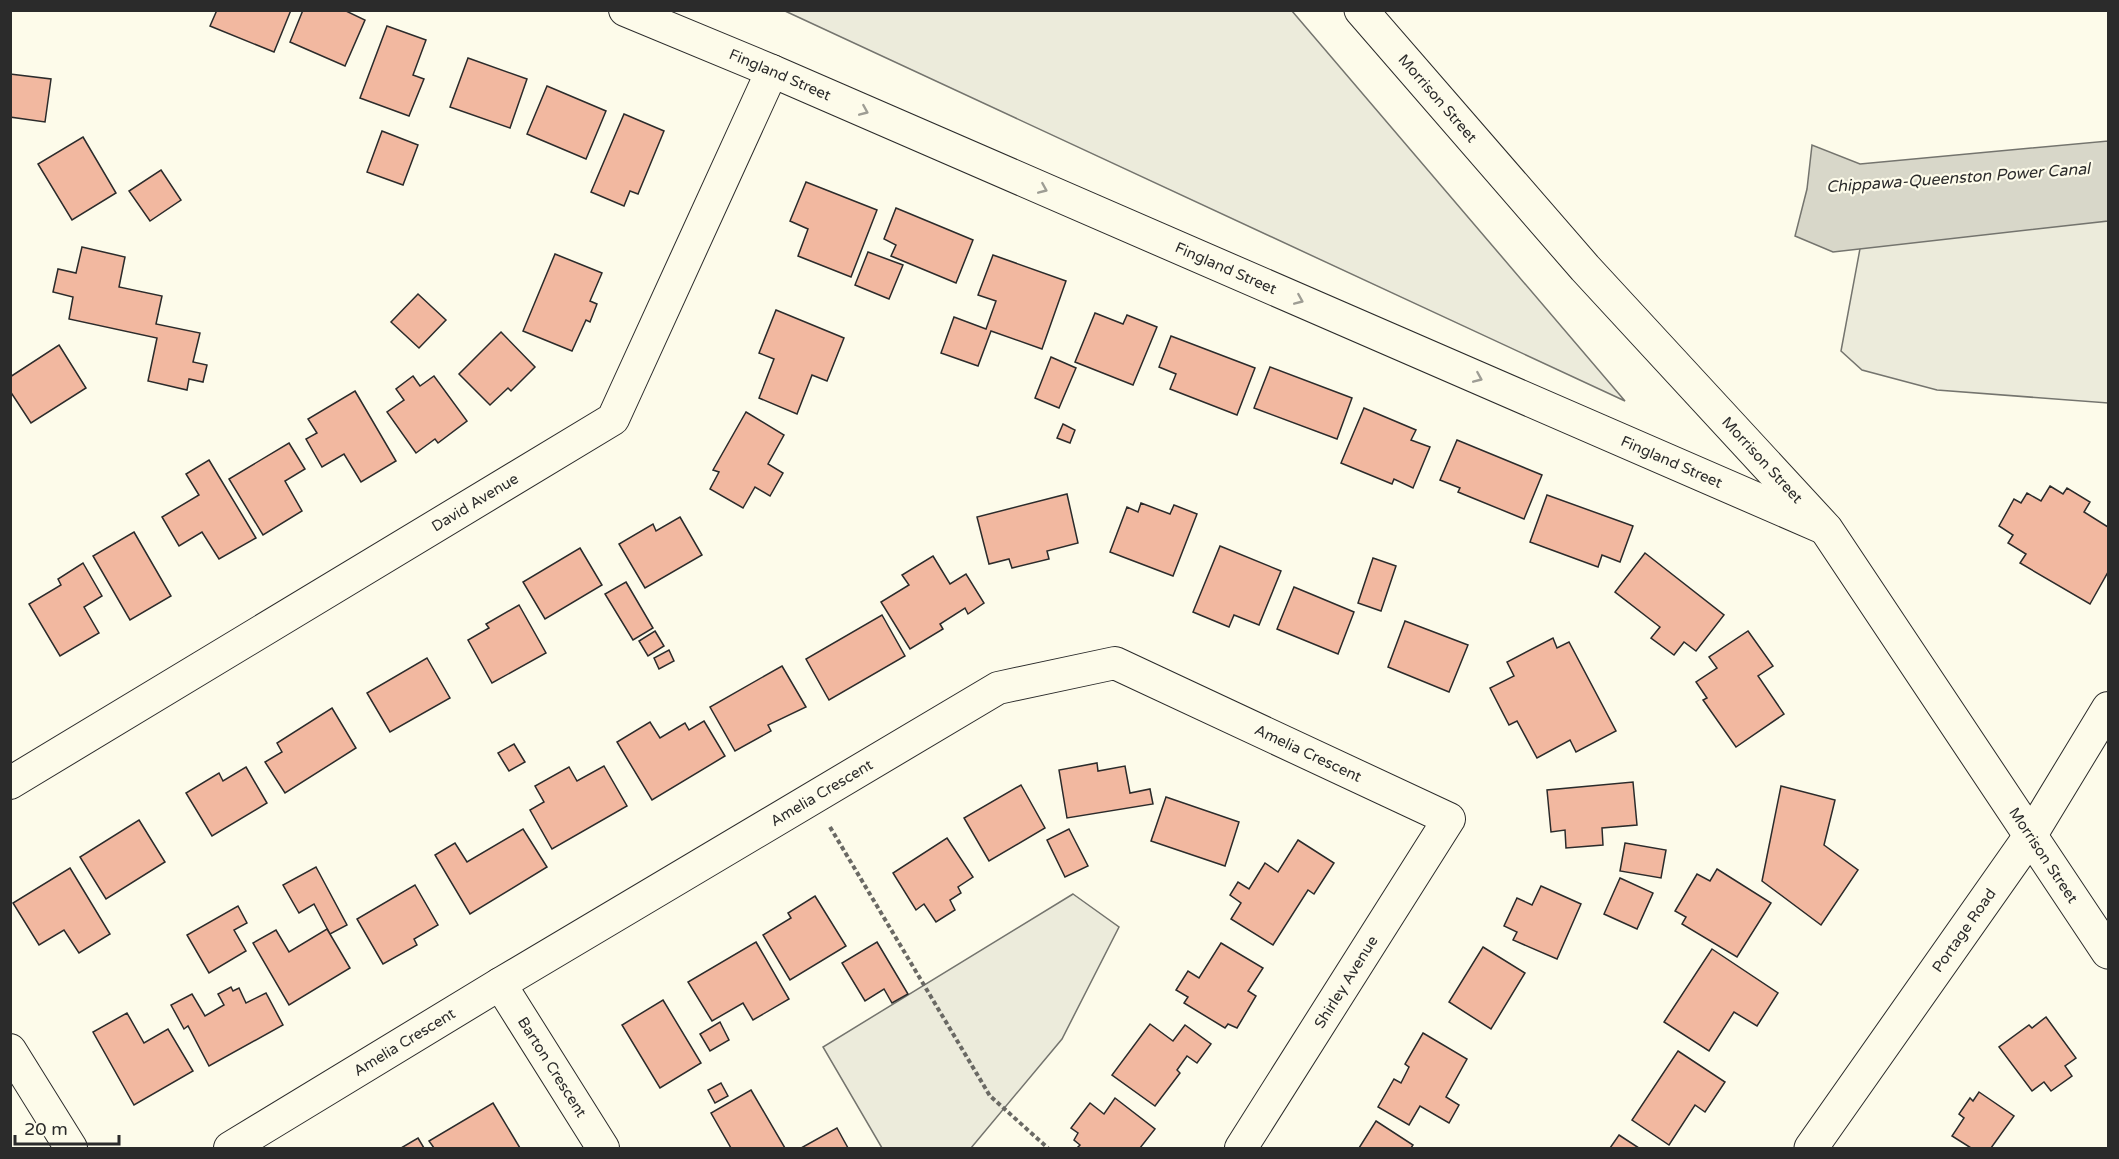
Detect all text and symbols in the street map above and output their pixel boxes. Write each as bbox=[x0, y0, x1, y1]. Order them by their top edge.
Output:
street label: Fingland Street bbox=[726, 45, 834, 105]
street label: Morrison Street bbox=[1395, 51, 1481, 146]
one-way arrow bbox=[858, 104, 869, 116]
water label: Chippawa-Queenston Power Canal bbox=[1825, 159, 2093, 197]
one-way arrow bbox=[1037, 182, 1048, 194]
street label: Fingland Street bbox=[1172, 238, 1280, 298]
one-way arrow bbox=[1293, 293, 1304, 305]
one-way arrow bbox=[1472, 371, 1483, 383]
street label: Morrison Street bbox=[1718, 413, 1807, 507]
street label: Fingland Street bbox=[1618, 432, 1725, 492]
street label: David Avenue bbox=[428, 469, 522, 535]
street label: Amelia Crescent bbox=[1252, 721, 1365, 786]
street label: Amelia Crescent bbox=[767, 755, 876, 830]
street label: Morrison Street bbox=[2005, 804, 2082, 907]
street label: Portage Road bbox=[1928, 885, 2000, 976]
street label: Shirley Avenue bbox=[1310, 932, 1382, 1032]
street label: Amelia Crescent bbox=[350, 1004, 459, 1080]
street label: Barton Crescent bbox=[514, 1013, 590, 1121]
scale bar bbox=[15, 1108, 118, 1146]
text: 20 m bbox=[24, 1118, 68, 1140]

